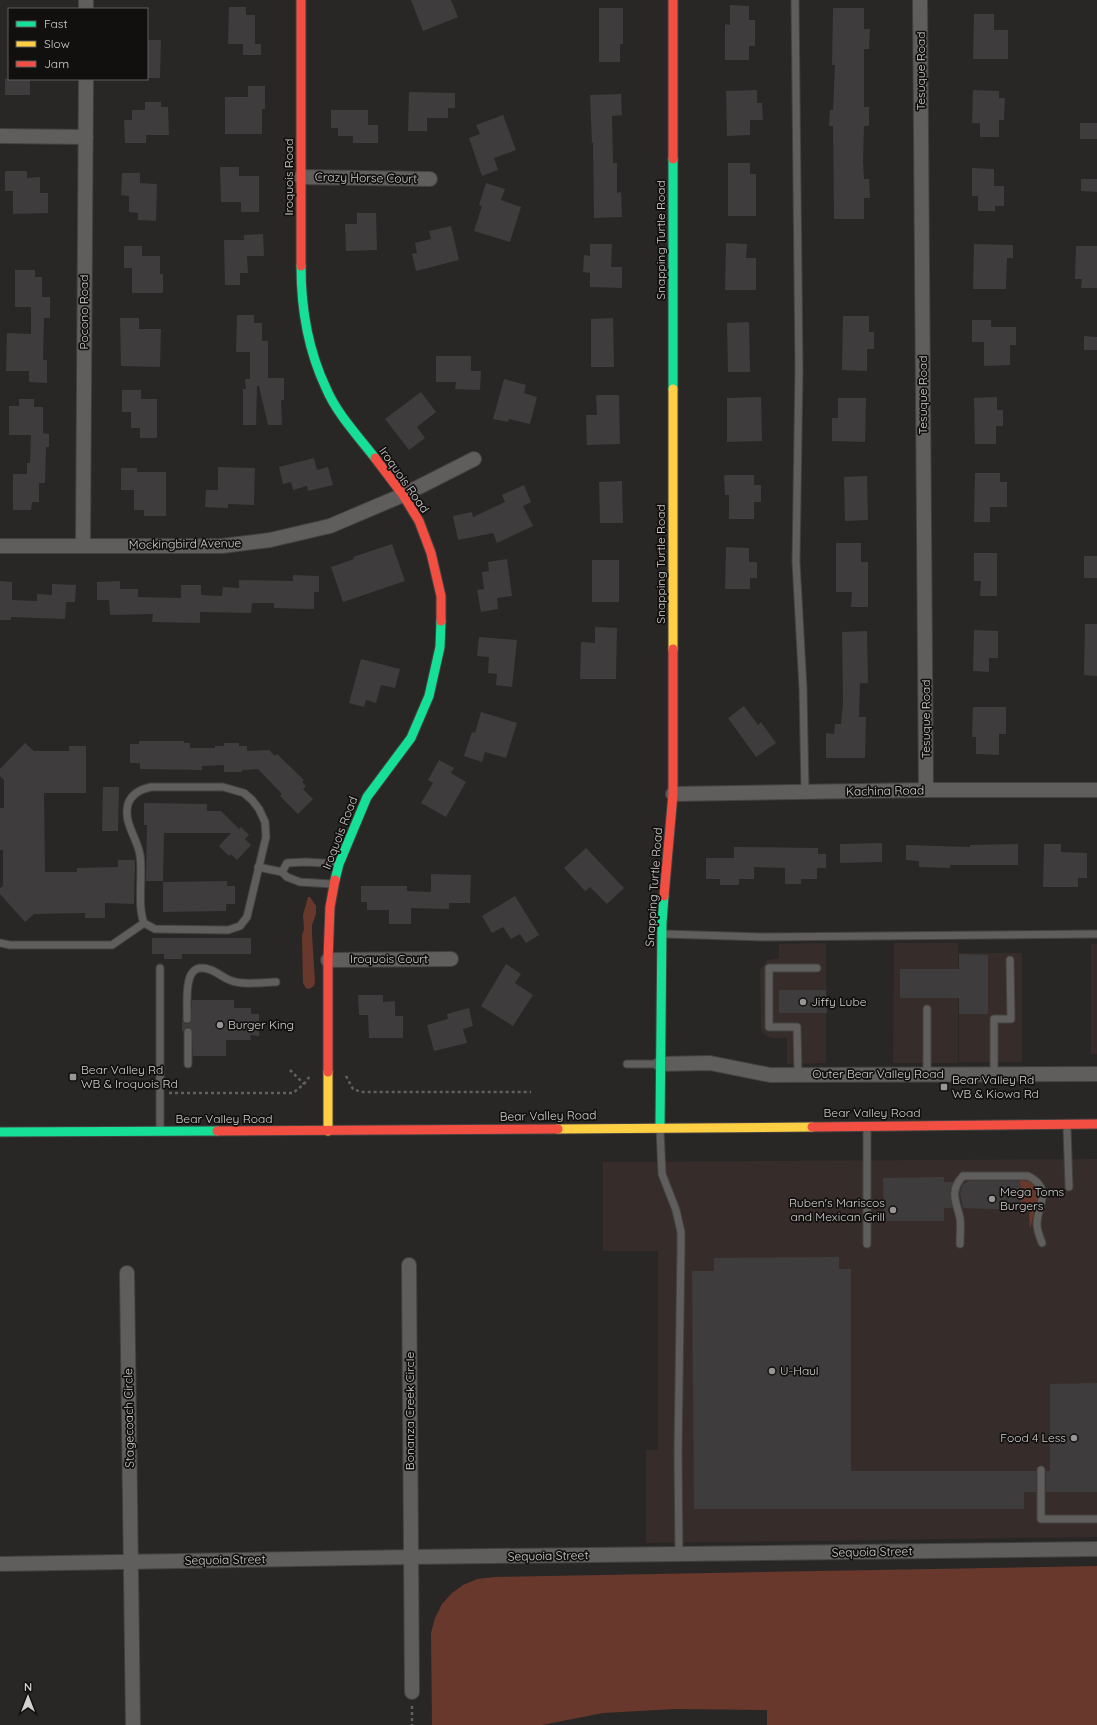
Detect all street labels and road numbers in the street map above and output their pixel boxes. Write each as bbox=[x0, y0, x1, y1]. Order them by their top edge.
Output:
street label: Tesuque Road bbox=[913, 32, 928, 110]
street label: Iroquois Road bbox=[281, 138, 296, 216]
street label: Crazy Horse Court bbox=[315, 169, 417, 186]
street label: Snapping Turtle Road bbox=[653, 180, 668, 300]
street label: Pocono Road bbox=[76, 275, 91, 349]
street label: Tesuque Road bbox=[915, 356, 930, 434]
street label: Iroquois Road bbox=[376, 444, 433, 516]
street label: Snapping Turtle Road bbox=[653, 504, 668, 624]
street label: Mockingbird Avenue bbox=[129, 535, 242, 552]
street label: Tesuque Road bbox=[918, 680, 933, 758]
street label: Kachina Road bbox=[846, 782, 924, 799]
street label: Iroquois Road bbox=[319, 794, 360, 872]
street label: Snapping Turtle Road bbox=[642, 827, 665, 947]
street label: Iroquois Court bbox=[350, 951, 428, 966]
street label: Outer Bear Valley Road bbox=[812, 1066, 944, 1081]
street label: Bear Valley Road bbox=[824, 1105, 920, 1120]
street label: Bear Valley Road bbox=[499, 1107, 597, 1124]
street label: Bear Valley Road bbox=[176, 1111, 272, 1126]
street label: Bonanza Creek Circle bbox=[402, 1352, 417, 1470]
street label: Stagecoach Circle bbox=[120, 1368, 137, 1468]
street label: Sequoia Street bbox=[831, 1543, 913, 1560]
street label: Sequoia Street bbox=[507, 1547, 589, 1564]
street label: Sequoia Street bbox=[184, 1551, 266, 1568]

